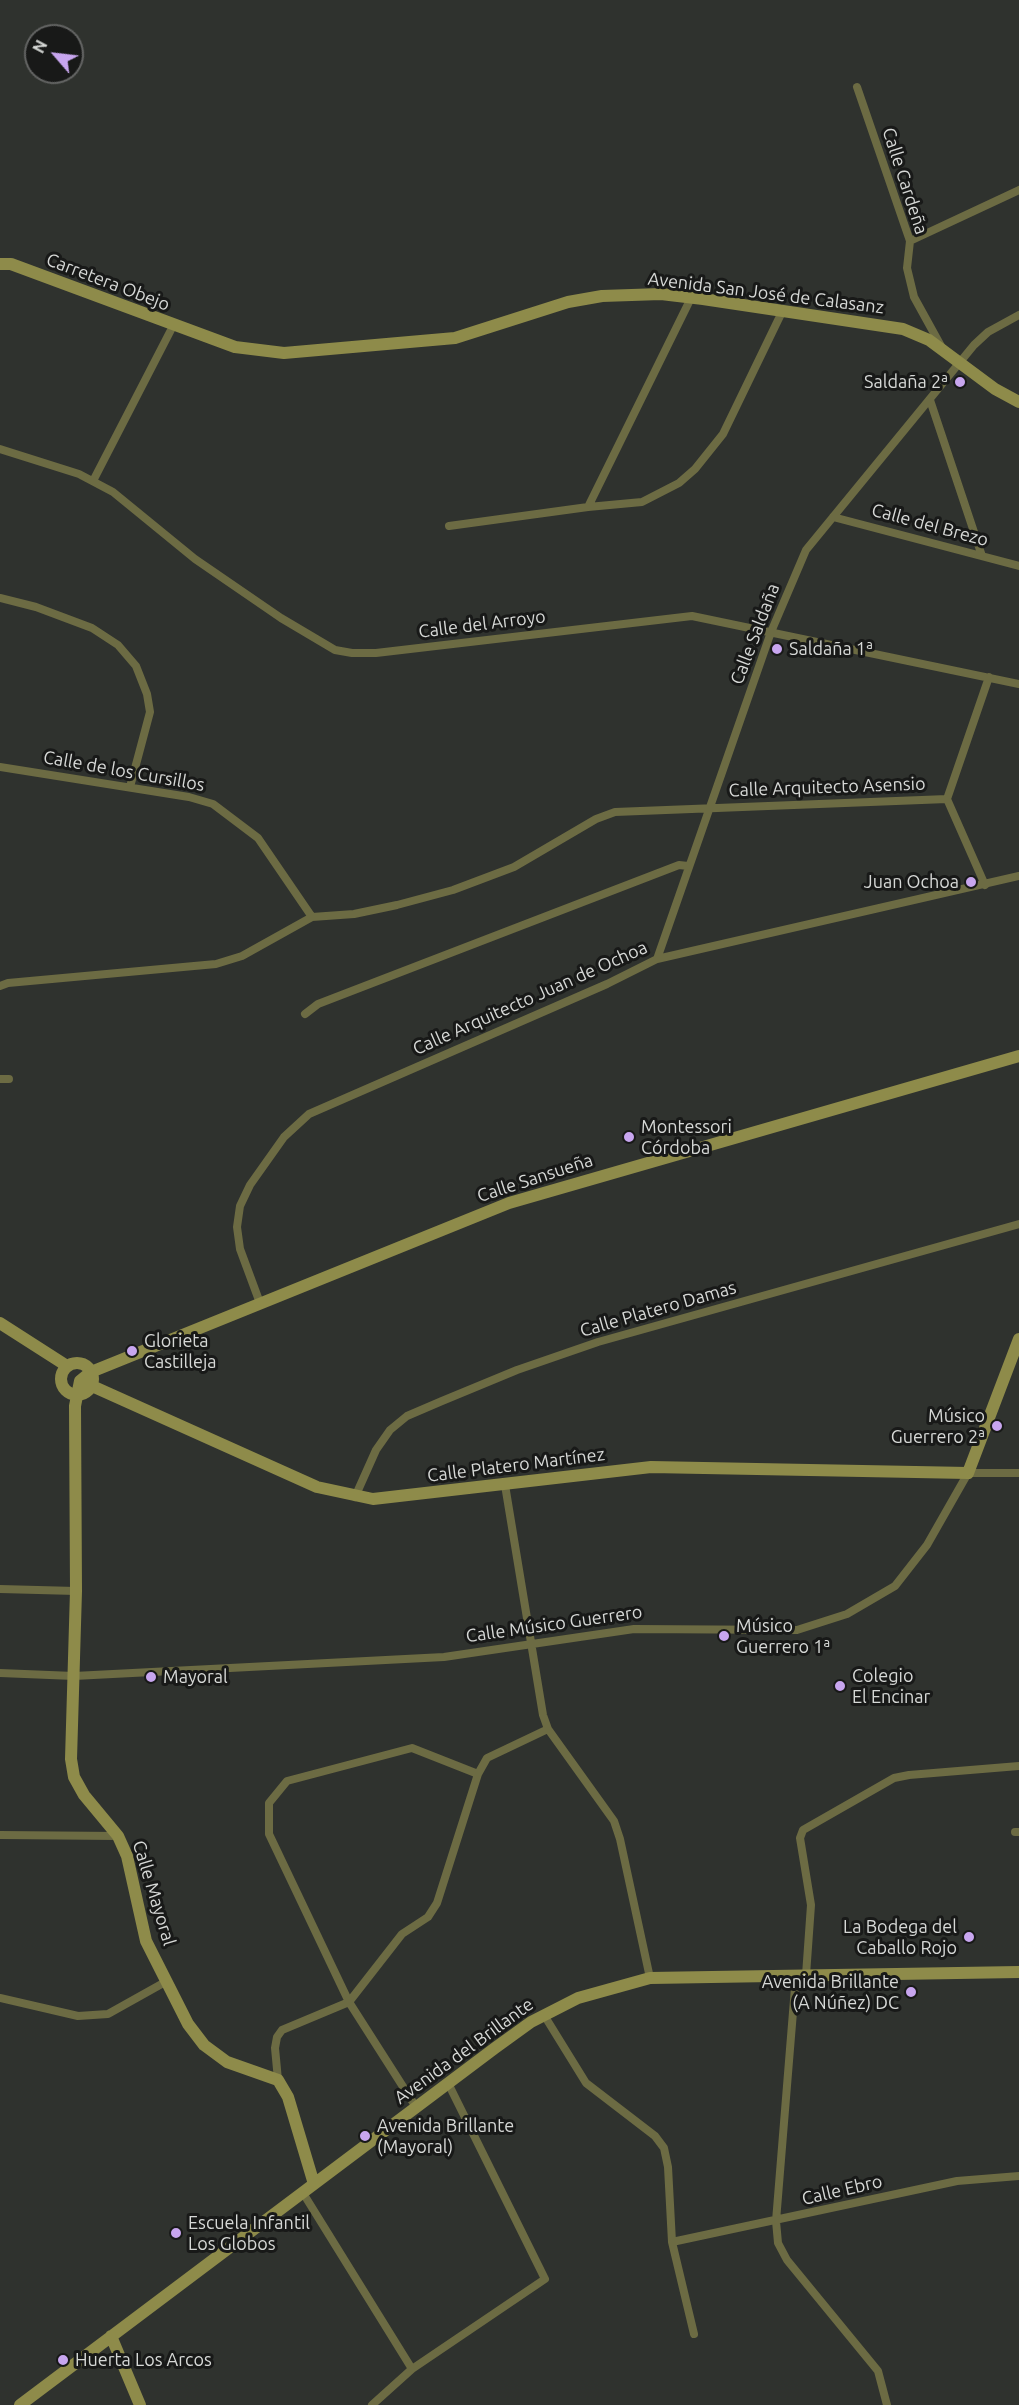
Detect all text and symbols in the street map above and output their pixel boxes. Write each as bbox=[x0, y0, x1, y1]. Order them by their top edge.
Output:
north arrow bbox=[24, 24, 84, 84]
text: N bbox=[29, 37, 51, 56]
street label: Calle Cardeña bbox=[878, 125, 932, 237]
street label: Carretera Obejo bbox=[43, 249, 173, 315]
street label: Avenida San José de Calasanz bbox=[647, 268, 885, 318]
place label: Saldaña 2ª bbox=[864, 371, 948, 393]
marker: Saldaña 2ª bbox=[953, 375, 967, 389]
street label: Calle del Brezo bbox=[869, 499, 991, 551]
street label: Calle Saldaña bbox=[726, 580, 784, 688]
street label: Calle del Arroyo bbox=[417, 605, 547, 643]
place label: Saldaña 1ª bbox=[789, 638, 873, 660]
marker: Saldaña 1ª bbox=[770, 642, 784, 656]
street label: Calle de los Cursillos bbox=[42, 746, 206, 796]
street label: Calle Arquitecto Asensio bbox=[728, 773, 926, 801]
place label: Juan Ochoa bbox=[864, 871, 959, 893]
marker: Juan Ochoa bbox=[964, 875, 978, 889]
street label: Calle Arquitecto Juan de Ochoa bbox=[409, 936, 651, 1060]
place label: Montessori Córdoba bbox=[641, 1116, 732, 1158]
marker: Montessori Córdoba bbox=[622, 1130, 636, 1144]
street label: Calle Sansueña bbox=[474, 1149, 596, 1207]
street label: Calle Platero Damas bbox=[577, 1276, 739, 1342]
place label: Glorieta Castilleja bbox=[144, 1330, 217, 1372]
marker: Glorieta Castilleja bbox=[125, 1344, 139, 1358]
place label: Músico Guerrero 2ª bbox=[891, 1405, 985, 1448]
marker: Músico Guerrero 2ª bbox=[990, 1419, 1004, 1433]
street label: Calle Platero Martínez bbox=[426, 1443, 606, 1487]
street label: Calle Músico Guerrero bbox=[464, 1601, 644, 1647]
place label: Músico Guerrero 1ª bbox=[736, 1615, 830, 1658]
marker: Músico Guerrero 1ª bbox=[717, 1629, 731, 1643]
place label: Colegio El Encinar bbox=[852, 1665, 930, 1708]
place label: Mayoral bbox=[163, 1666, 228, 1688]
marker: Mayoral bbox=[144, 1670, 158, 1684]
marker: Colegio El Encinar bbox=[833, 1679, 847, 1693]
street label: Calle Mayoral bbox=[128, 1838, 180, 1948]
place label: La Bodega del Caballo Rojo bbox=[843, 1916, 957, 1958]
marker: La Bodega del Caballo Rojo bbox=[962, 1930, 976, 1944]
place label: Avenida Brillante (A Núñez) DC bbox=[762, 1971, 899, 2014]
marker: Avenida Brillante (A Núñez) DC bbox=[904, 1985, 918, 1999]
street label: Avenida del Brillante bbox=[390, 1993, 538, 2109]
place label: Avenida Brillante (Mayoral) bbox=[377, 2115, 514, 2158]
marker: Avenida Brillante (Mayoral) bbox=[358, 2129, 372, 2143]
street label: Calle Ebro bbox=[800, 2170, 884, 2210]
place label: Escuela Infantil Los Globos bbox=[188, 2212, 310, 2254]
marker: Escuela Infantil Los Globos bbox=[169, 2226, 183, 2240]
place label: Huerta Los Arcos bbox=[75, 2349, 212, 2371]
marker: Huerta Los Arcos bbox=[56, 2353, 70, 2367]

